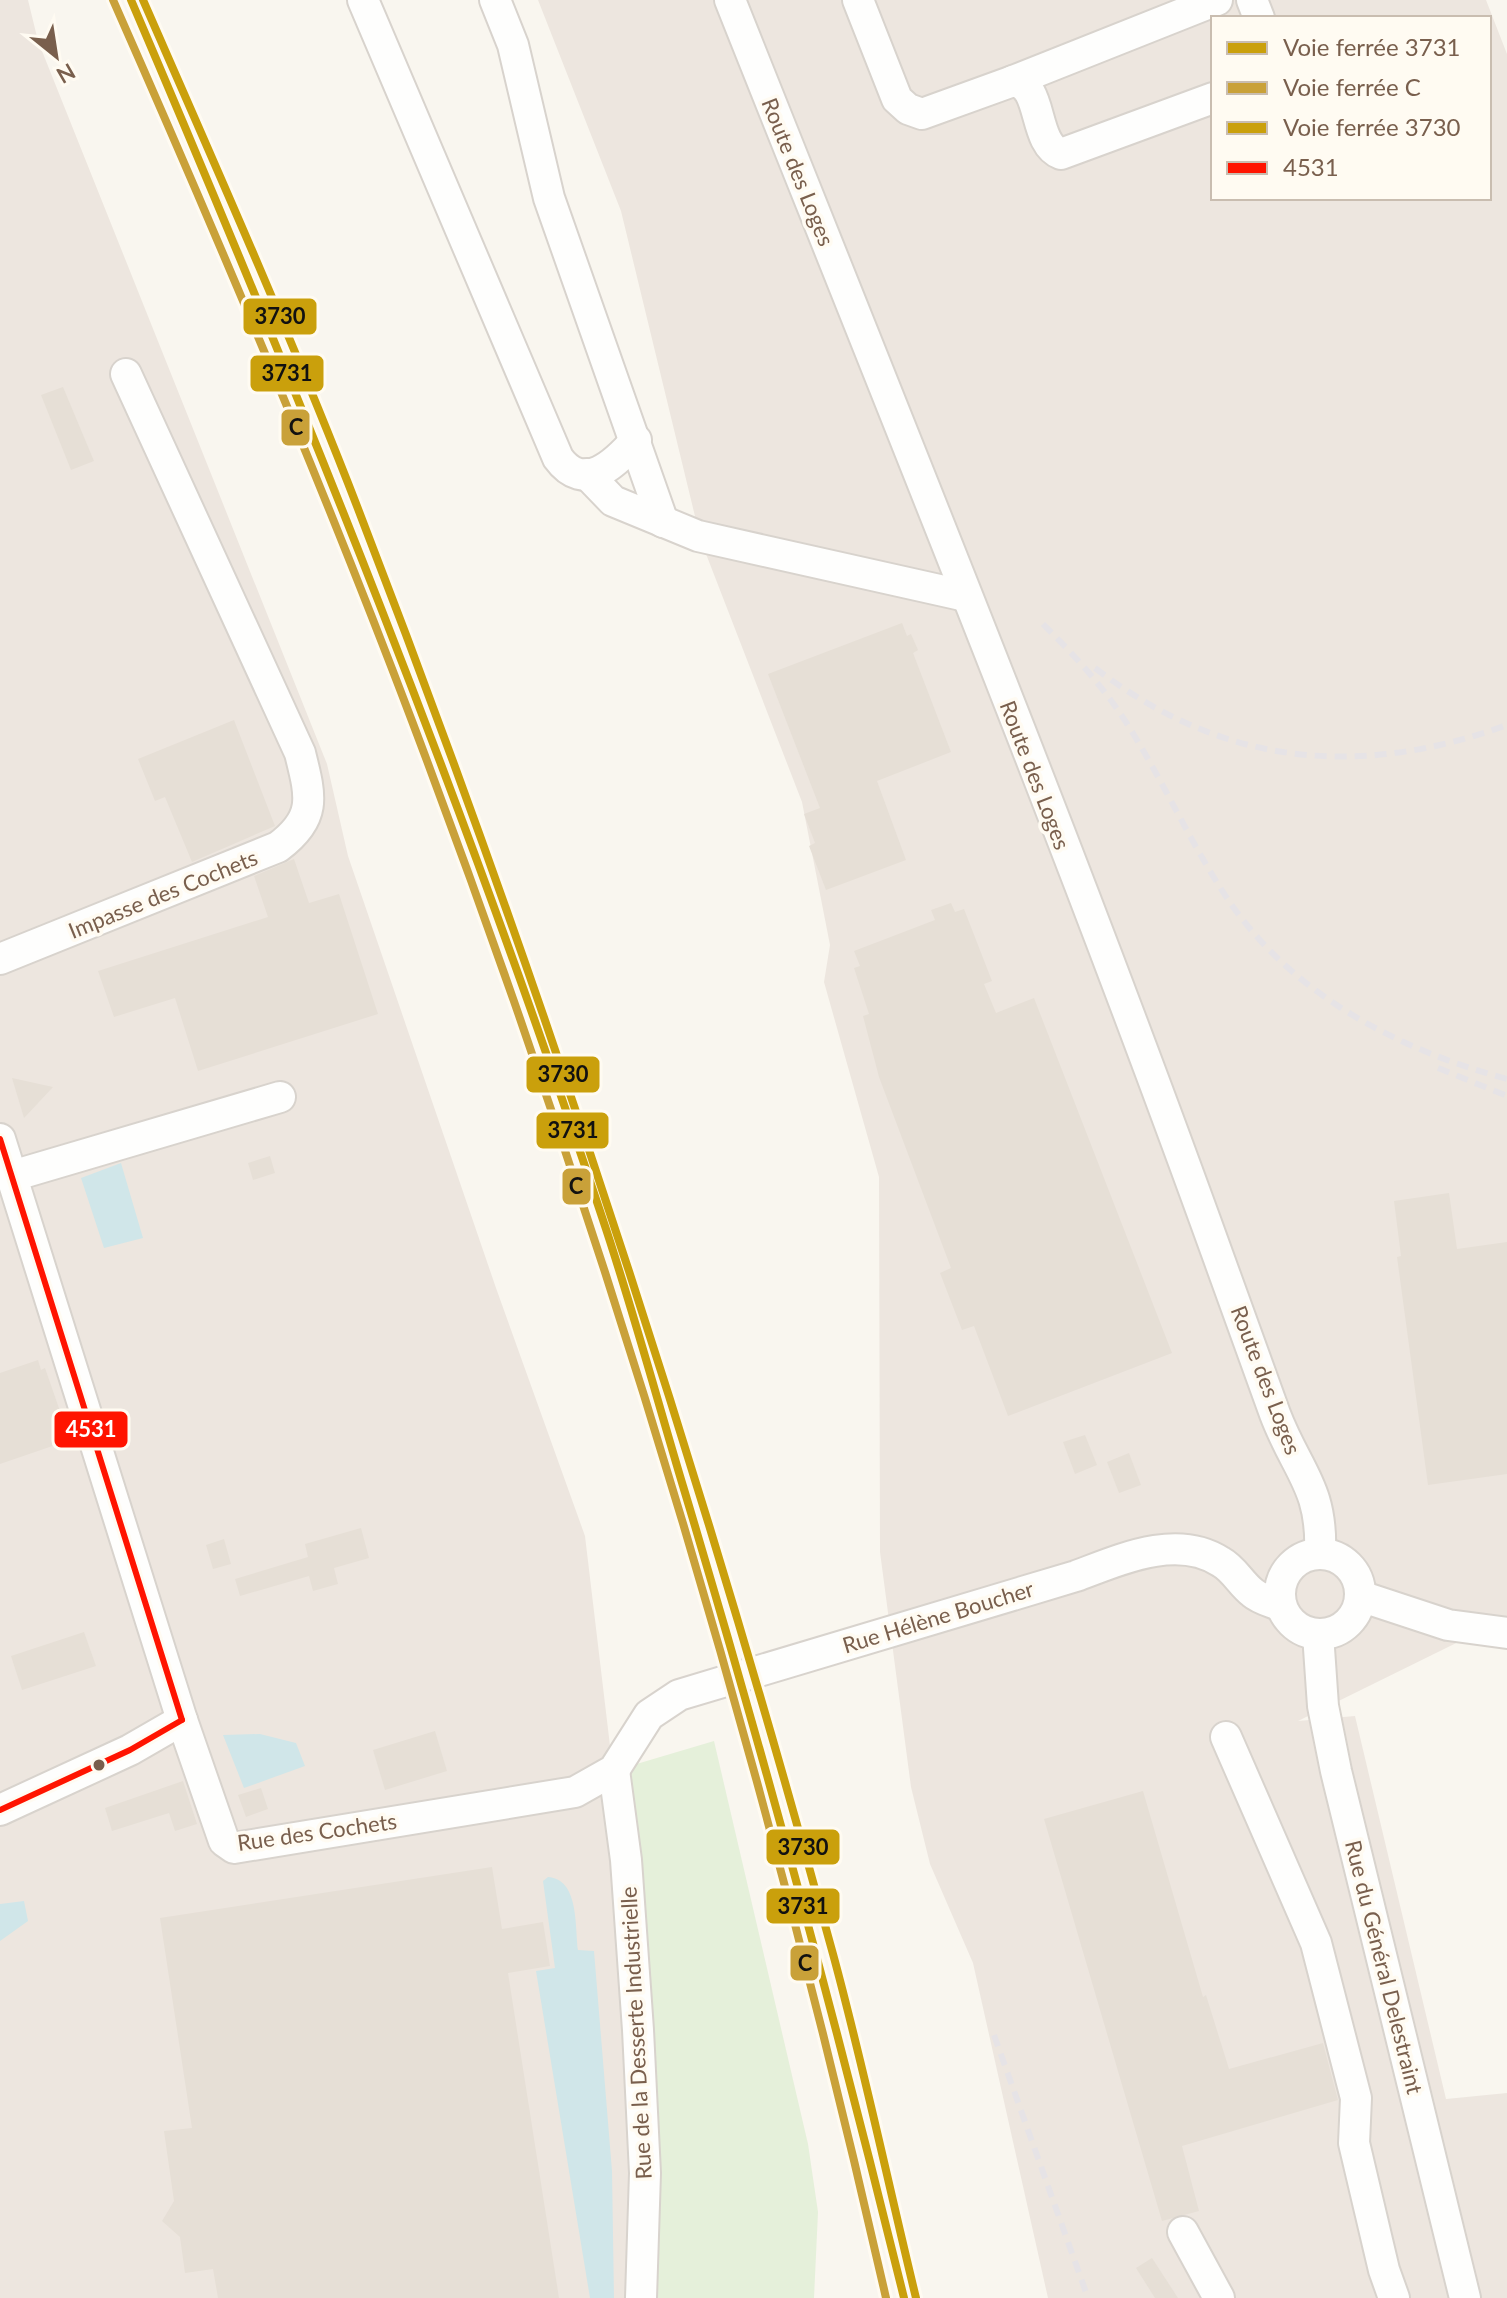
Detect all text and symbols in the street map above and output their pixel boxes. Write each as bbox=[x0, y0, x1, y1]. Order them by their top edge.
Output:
north arrow bbox=[16, 16, 96, 96]
legend bbox=[1211, 16, 1491, 200]
text: Voie ferrée 3731 bbox=[1283, 32, 1460, 61]
text: N bbox=[52, 58, 80, 90]
text: Voie ferrée C bbox=[1283, 72, 1421, 101]
street label: Route des Loges bbox=[756, 94, 840, 250]
text: Voie ferrée 3730 bbox=[1283, 112, 1461, 141]
text: 4531 bbox=[1283, 152, 1339, 181]
line badge: 3730 bbox=[242, 297, 318, 336]
text: 3730 bbox=[254, 302, 306, 329]
line badge: 3731 bbox=[249, 354, 325, 393]
text: 3731 bbox=[261, 359, 313, 386]
line badge: C bbox=[280, 408, 311, 447]
text: C bbox=[289, 413, 304, 440]
street label: Route des Loges bbox=[995, 697, 1076, 853]
street label: Impasse des Cochets bbox=[64, 843, 261, 944]
line badge: 3730 bbox=[525, 1055, 601, 1094]
text: 3730 bbox=[537, 1060, 589, 1087]
line badge: 3731 bbox=[535, 1111, 610, 1150]
text: 3731 bbox=[547, 1116, 599, 1143]
line badge: C bbox=[561, 1167, 592, 1206]
text: C bbox=[569, 1172, 584, 1199]
street label: Route des Loges bbox=[1226, 1302, 1307, 1458]
line badge: 4531 bbox=[53, 1410, 129, 1449]
text: 4531 bbox=[65, 1415, 117, 1442]
street label: Rue Hélène Boucher bbox=[839, 1575, 1037, 1658]
unlabelled marker bbox=[91, 1757, 107, 1773]
street label: Rue des Cochets bbox=[236, 1807, 398, 1856]
line badge: 3730 bbox=[765, 1828, 841, 1866]
text: 3730 bbox=[777, 1833, 829, 1860]
street label: Rue du Général Delestraint bbox=[1340, 1837, 1429, 2097]
street label: Rue de la Desserte Industrielle bbox=[614, 1886, 657, 2180]
line badge: 3731 bbox=[765, 1887, 841, 1925]
text: 3731 bbox=[777, 1892, 829, 1919]
line badge: C bbox=[789, 1944, 820, 1982]
text: C bbox=[798, 1949, 813, 1976]

